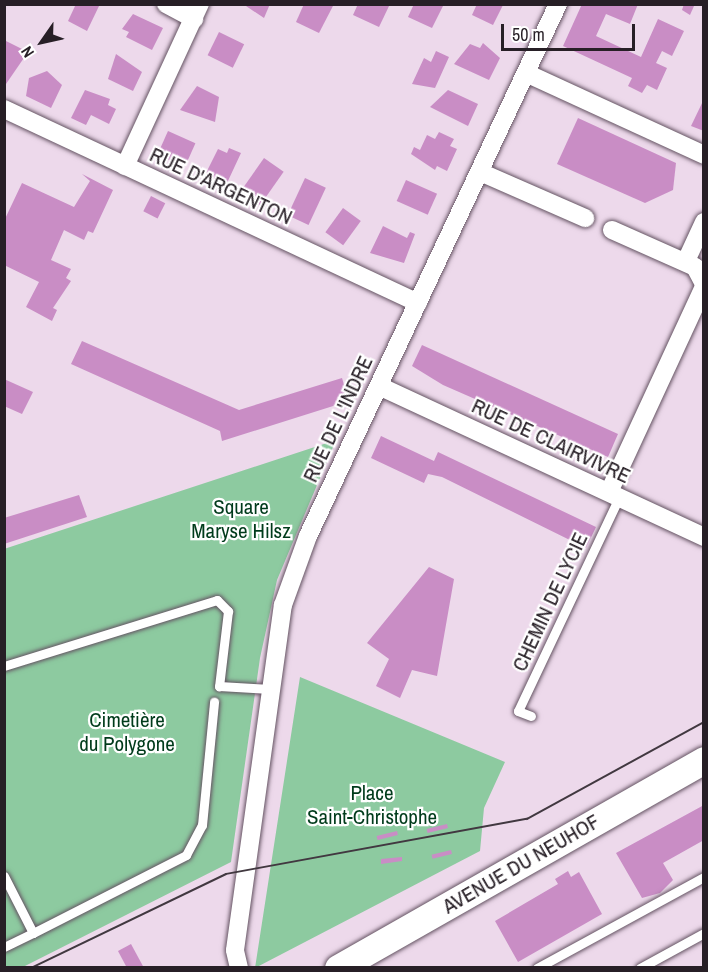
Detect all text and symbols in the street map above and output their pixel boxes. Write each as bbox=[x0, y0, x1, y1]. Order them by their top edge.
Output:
north arrow bbox=[12, 12, 72, 72]
scale bar bbox=[504, 12, 638, 50]
text: 50 m bbox=[512, 22, 545, 47]
text: N bbox=[15, 42, 39, 62]
street label: RUE D'ARGENTON bbox=[146, 142, 296, 230]
street label: RUE DE L'INDRE bbox=[298, 352, 378, 486]
street label: RUE DE CLAIRVIVRE bbox=[468, 393, 634, 489]
park label: Square Maryse Hilsz bbox=[191, 494, 291, 544]
street label: CHEMIN DE LYCIE bbox=[507, 529, 593, 675]
park label: Cimetière du Polygone bbox=[79, 707, 175, 757]
park label: Place Saint-Christophe bbox=[307, 780, 437, 830]
street label: AVENUE DU NEUHOF bbox=[438, 809, 604, 919]

